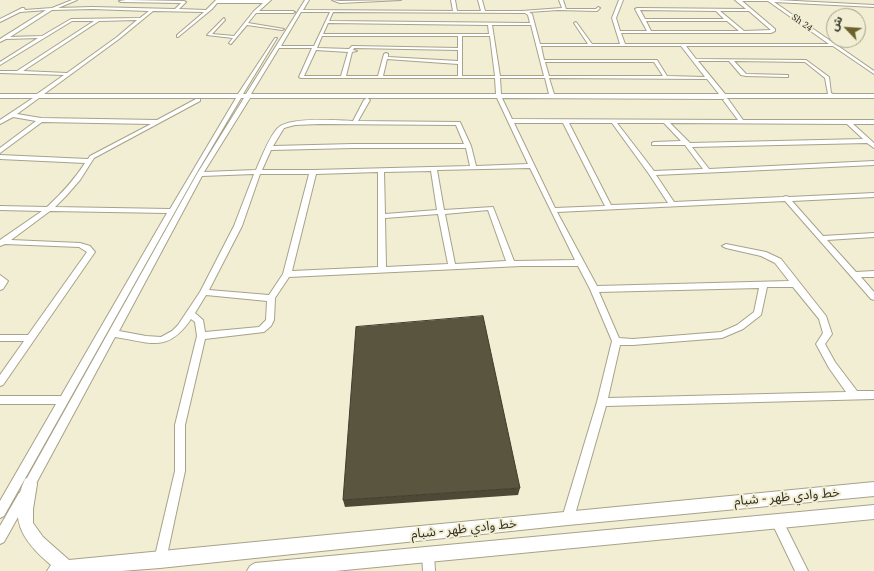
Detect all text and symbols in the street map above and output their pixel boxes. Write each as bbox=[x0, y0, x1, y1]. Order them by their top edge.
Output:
north arrow bbox=[826, 8, 866, 48]
street label: Sh 24 bbox=[789, 12, 815, 34]
text: ش bbox=[826, 13, 846, 33]
street label: خط وادي ظهر - شبام bbox=[733, 485, 841, 509]
street label: خط وادي ظهر - شبام bbox=[410, 516, 518, 542]

